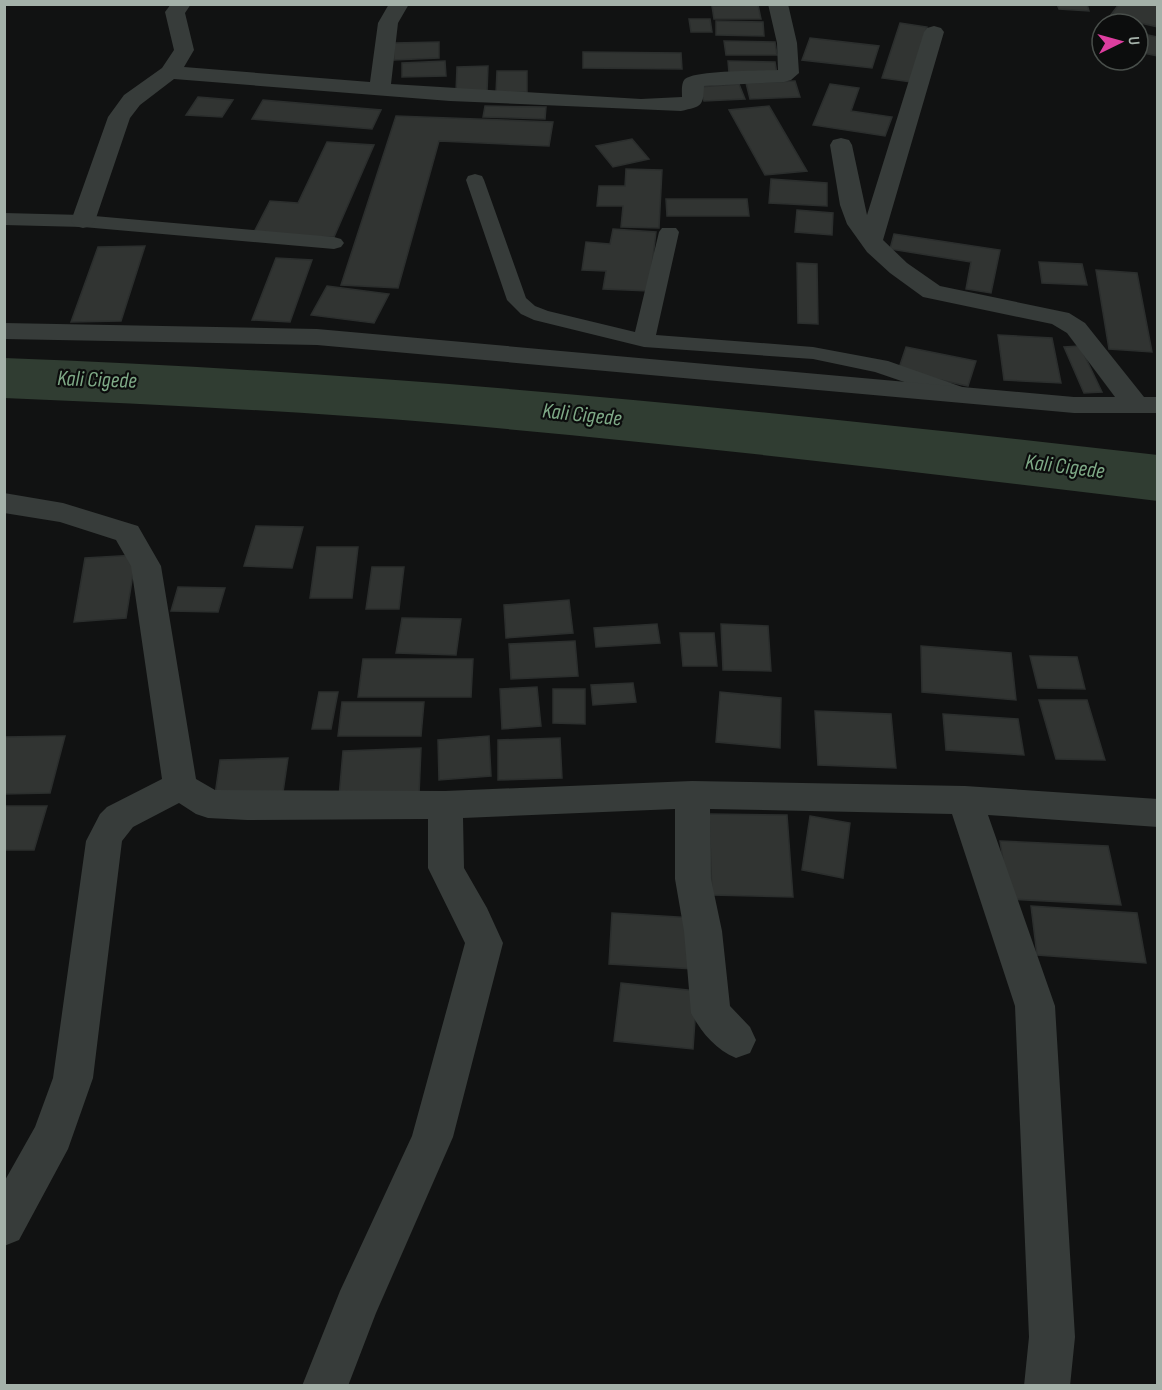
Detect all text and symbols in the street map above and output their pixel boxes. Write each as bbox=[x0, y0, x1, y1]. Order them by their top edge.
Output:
north arrow bbox=[1090, 12, 1150, 72]
text: U bbox=[1124, 36, 1143, 46]
water label: Kali Cigede bbox=[57, 365, 138, 395]
water label: Kali Cigede bbox=[541, 397, 623, 433]
water label: Kali Cigede bbox=[1024, 449, 1107, 485]

